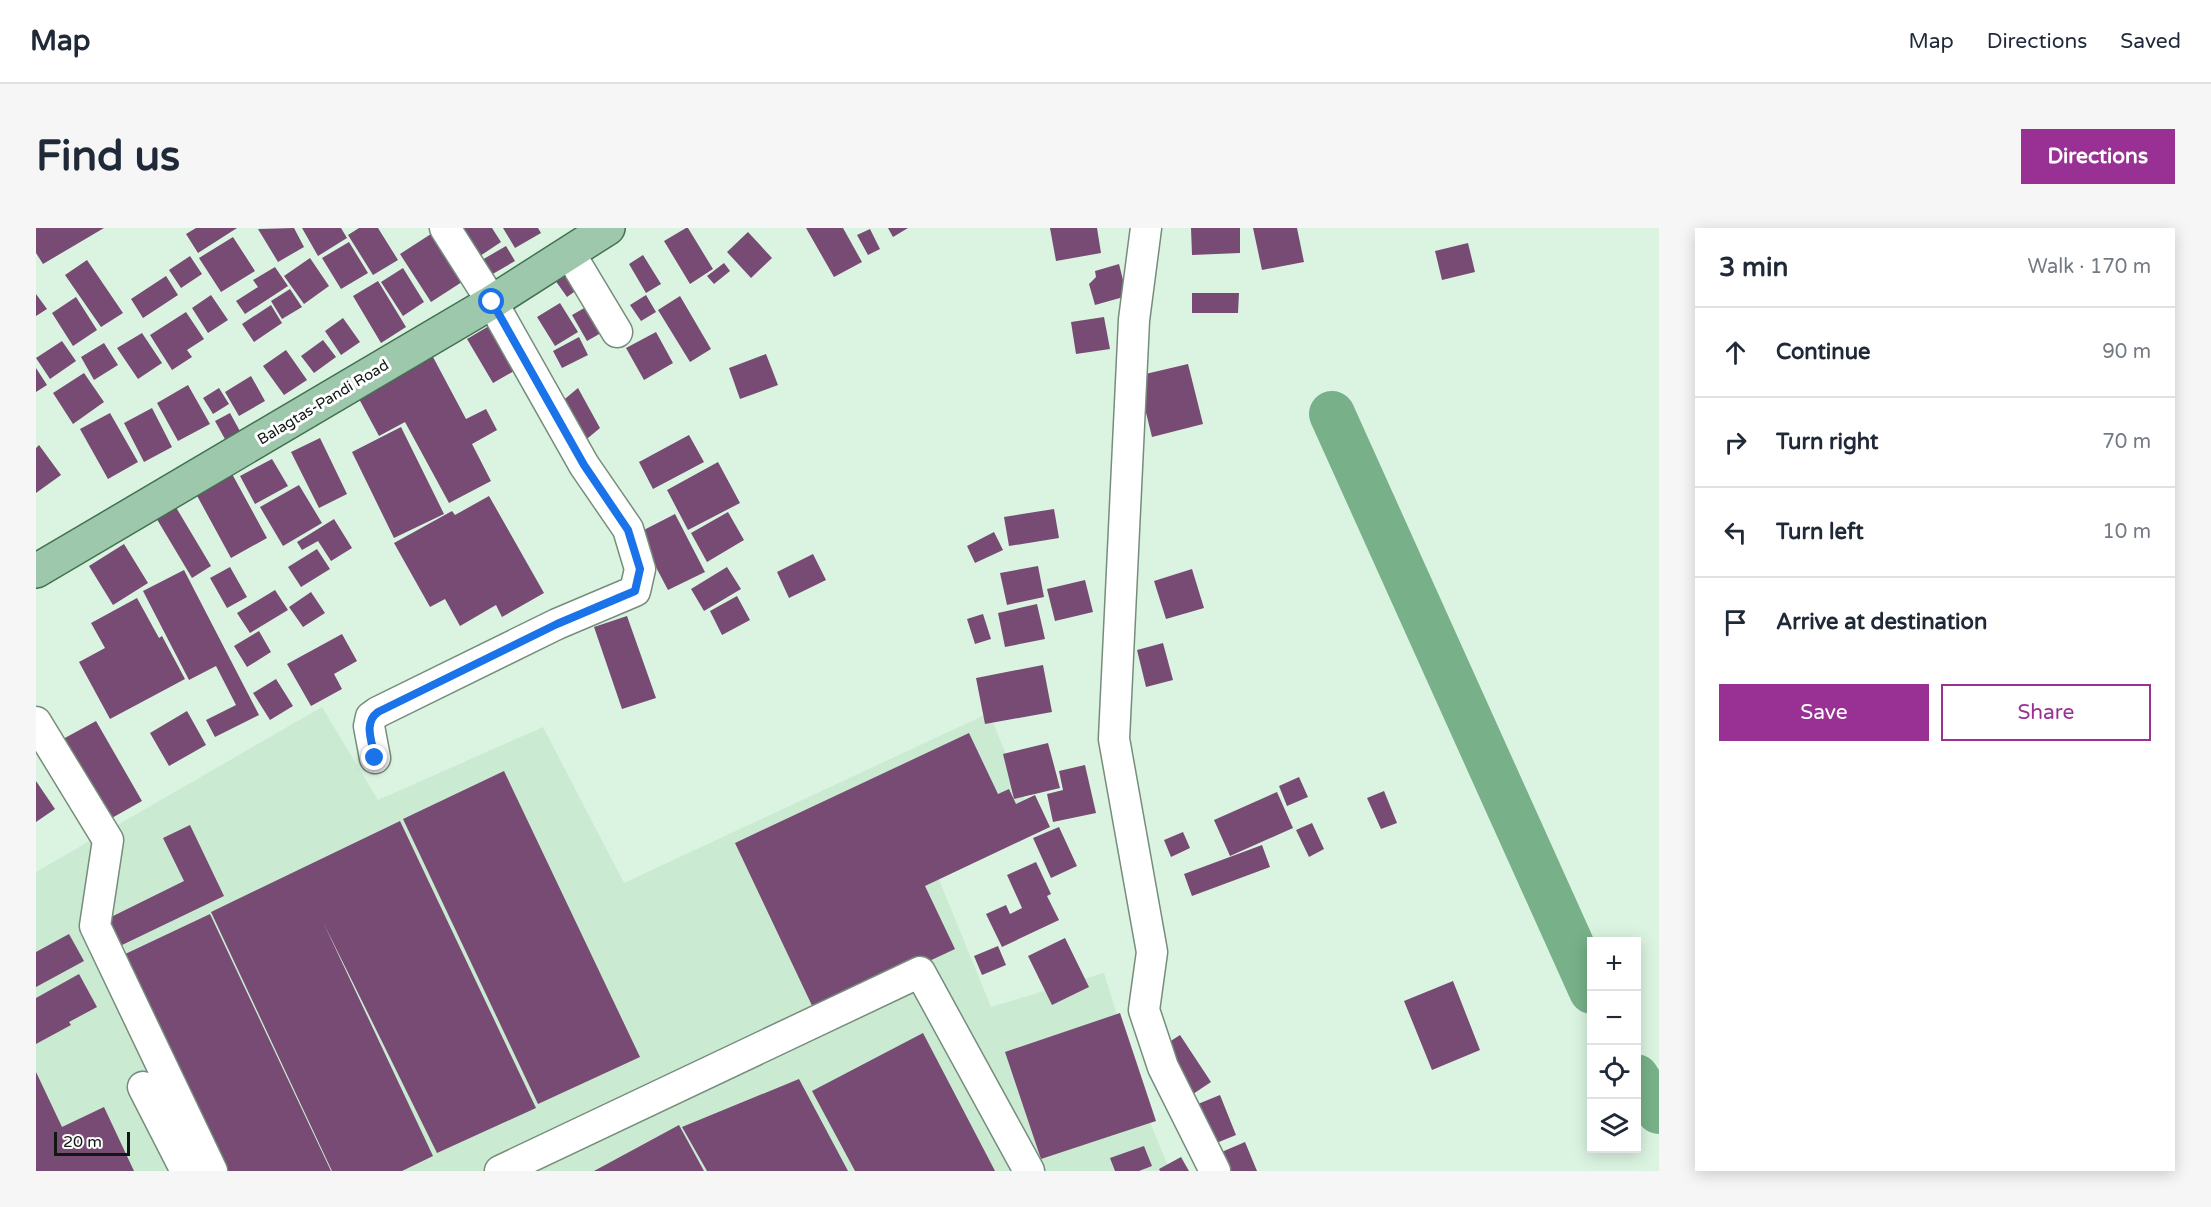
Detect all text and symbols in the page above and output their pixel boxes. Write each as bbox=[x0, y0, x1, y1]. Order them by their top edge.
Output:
text: Map bbox=[30, 24, 90, 58]
text: Map bbox=[1908, 29, 1954, 54]
text: Directions bbox=[1987, 29, 2087, 54]
text: Saved bbox=[2120, 29, 2181, 54]
button: Directions bbox=[2021, 129, 2175, 184]
text: Find us bbox=[36, 131, 180, 182]
text: 3 min bbox=[1719, 252, 1788, 283]
text: Walk · 170 m bbox=[2028, 255, 2151, 279]
route start bbox=[478, 288, 504, 314]
icon: ahead bbox=[1719, 336, 1752, 369]
text: Continue bbox=[1776, 339, 1871, 365]
text: 90 m bbox=[2102, 340, 2151, 364]
street label: Balagtas-Pandi Road bbox=[254, 356, 392, 448]
icon: right bbox=[1719, 426, 1752, 459]
text: Turn right bbox=[1776, 429, 1878, 455]
text: 70 m bbox=[2102, 430, 2151, 454]
icon: left bbox=[1719, 516, 1752, 549]
text: Turn left bbox=[1776, 519, 1864, 545]
text: 10 m bbox=[2102, 520, 2151, 544]
icon: arrive bbox=[1719, 606, 1752, 639]
text: Arrive at destination bbox=[1776, 609, 1987, 635]
button: Save bbox=[1719, 684, 1929, 741]
button: Share bbox=[1941, 684, 2151, 741]
route end bbox=[361, 744, 387, 770]
map controls bbox=[1587, 937, 1641, 1153]
button: + bbox=[1587, 937, 1641, 991]
button: − bbox=[1587, 991, 1641, 1045]
button: locate bbox=[1587, 1045, 1641, 1099]
button: layers bbox=[1587, 1099, 1641, 1153]
scale bar bbox=[54, 1129, 130, 1156]
text: 20 m bbox=[63, 1132, 102, 1152]

